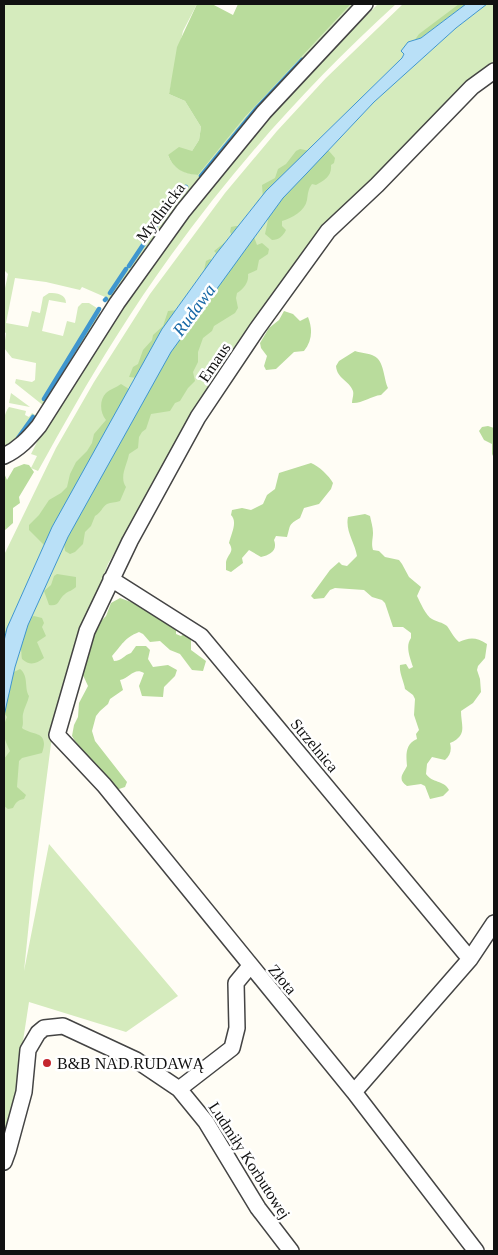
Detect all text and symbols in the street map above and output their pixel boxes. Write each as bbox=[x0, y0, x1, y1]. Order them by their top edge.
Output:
street label: Mydlnicka bbox=[133, 180, 189, 246]
water label: Rudawa bbox=[168, 280, 219, 341]
street label: Emaus bbox=[195, 339, 234, 385]
street label: Strzelnica bbox=[288, 715, 342, 775]
street label: Złota bbox=[265, 961, 300, 998]
place label: B&B NAD RUDAWĄ bbox=[57, 1055, 205, 1073]
marker: B&B NAD RUDAWĄ bbox=[41, 1057, 53, 1069]
street label: Ludmiły Korbutowej bbox=[205, 1099, 294, 1222]

